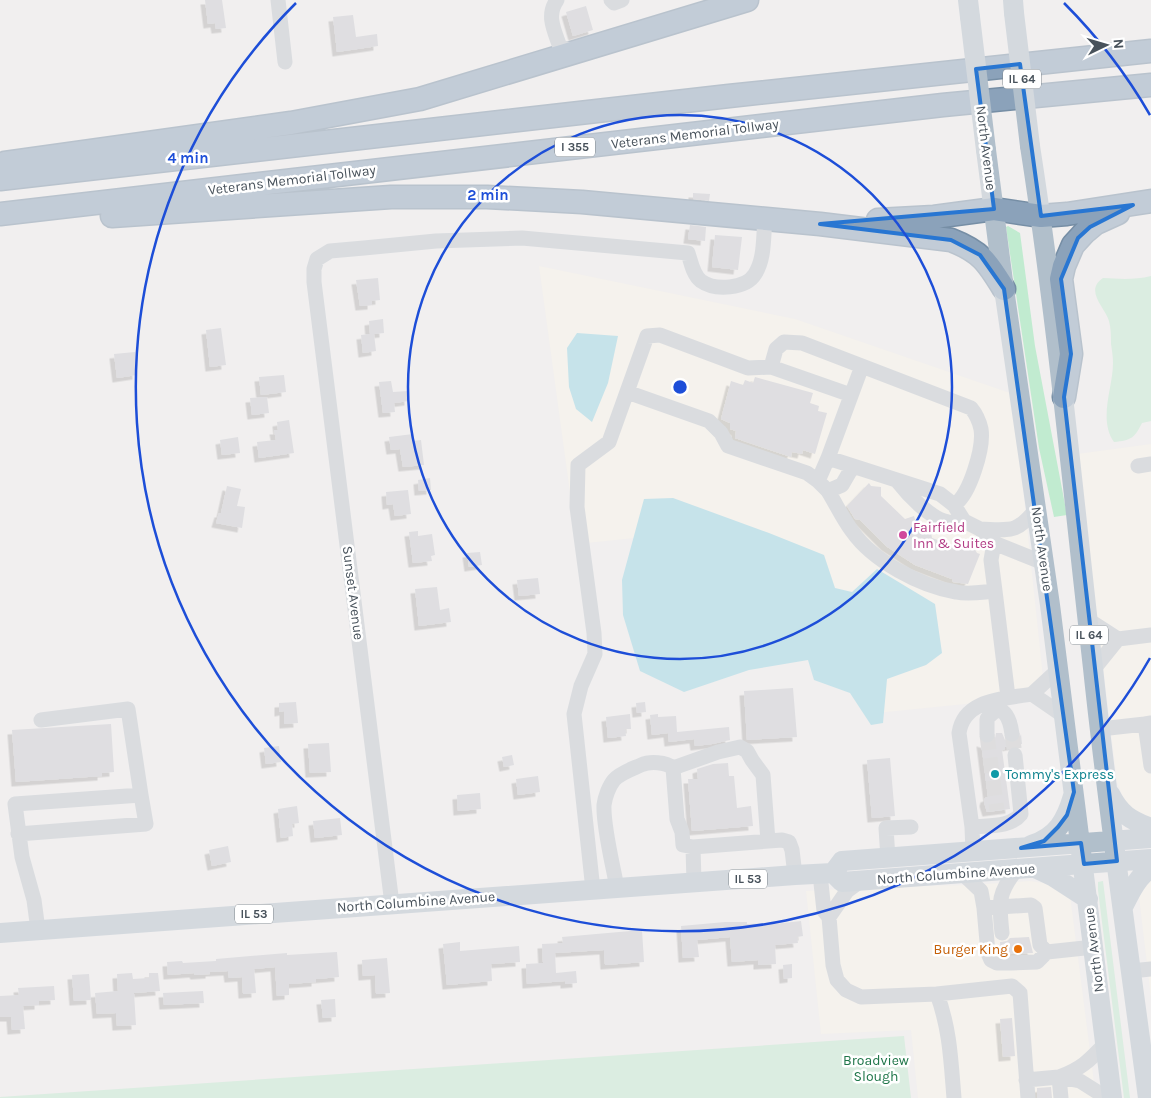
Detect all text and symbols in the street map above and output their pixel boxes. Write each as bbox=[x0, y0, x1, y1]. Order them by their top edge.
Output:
north arrow bbox=[1081, 20, 1131, 70]
text: N bbox=[1110, 38, 1127, 50]
road number: IL 64 bbox=[1003, 70, 1041, 88]
street label: North Avenue bbox=[972, 105, 1000, 191]
street label: Veterans Memorial Tollway bbox=[610, 115, 780, 153]
road number: I 355 bbox=[555, 138, 595, 156]
text: 4 min bbox=[167, 149, 209, 167]
street label: Veterans Memorial Tollway bbox=[207, 161, 377, 199]
text: 2 min bbox=[467, 186, 509, 204]
centre of rings bbox=[671, 378, 689, 396]
street label: North Avenue bbox=[1028, 506, 1056, 592]
place label: Fairfield Inn & Suites bbox=[913, 519, 994, 552]
marker: Fairfield Inn & Suites bbox=[897, 529, 909, 541]
street label: Sunset Avenue bbox=[339, 545, 367, 641]
road number: IL 64 bbox=[1070, 626, 1108, 644]
place label: Tommy's Express bbox=[1005, 766, 1114, 783]
marker: Tommy's Express bbox=[989, 768, 1001, 780]
street label: North Columbine Avenue bbox=[876, 860, 1036, 888]
road number: IL 53 bbox=[729, 870, 767, 889]
street label: North Columbine Avenue bbox=[336, 888, 496, 916]
road number: IL 53 bbox=[235, 904, 273, 924]
street label: North Avenue bbox=[1080, 907, 1108, 993]
place label: Burger King bbox=[933, 941, 1008, 958]
marker: Burger King bbox=[1012, 943, 1024, 955]
park label: Broadview Slough bbox=[843, 1052, 909, 1085]

